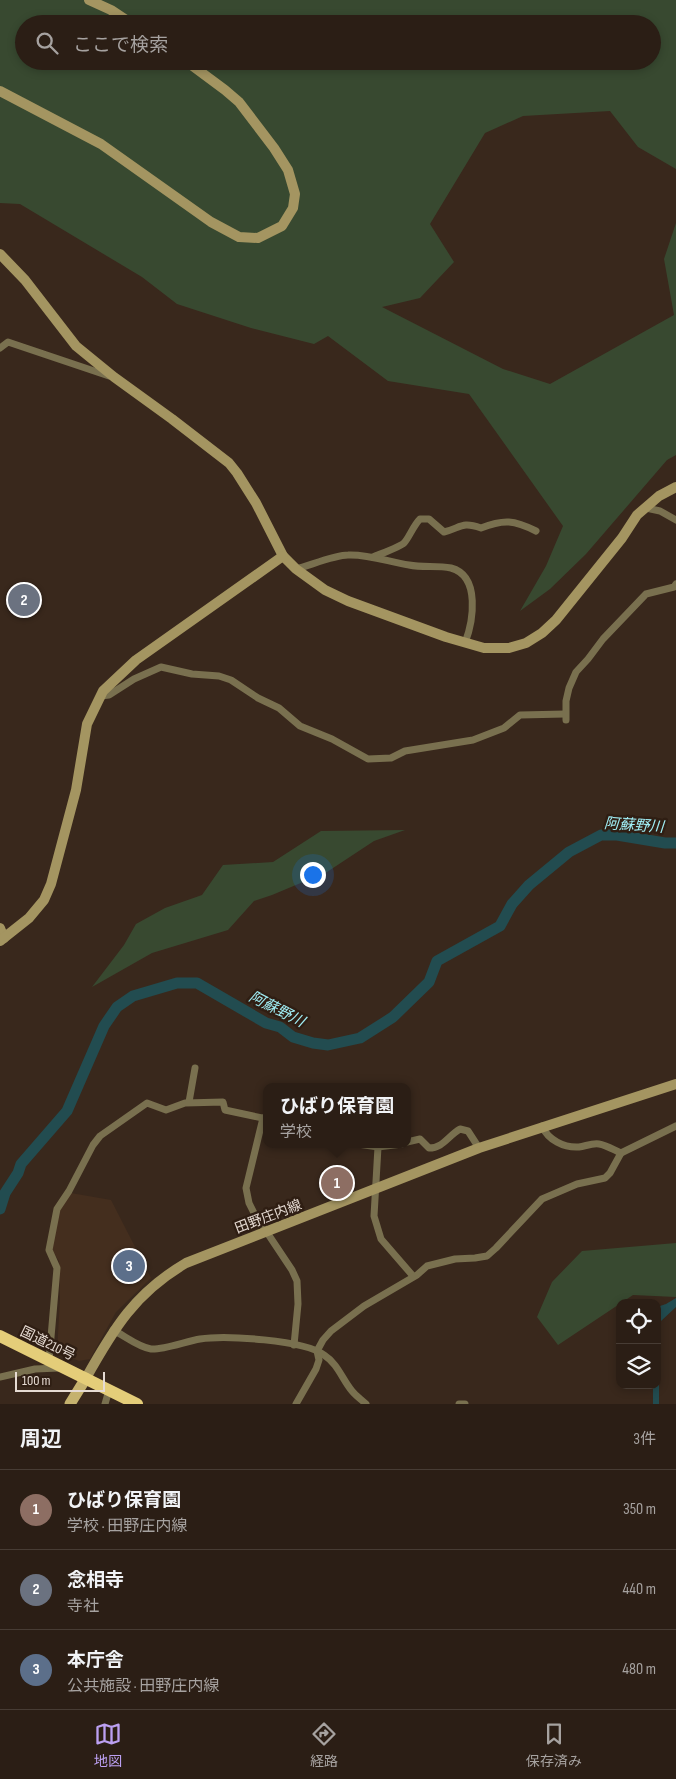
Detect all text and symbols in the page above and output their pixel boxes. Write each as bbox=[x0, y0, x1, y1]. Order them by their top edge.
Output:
search box bbox=[15, 15, 661, 70]
icon: search bbox=[33, 29, 61, 57]
text: ここで検索 bbox=[73, 34, 168, 57]
pin: 2 bbox=[8, 581, 40, 619]
water label: 阿蘇野川 bbox=[603, 814, 667, 837]
your location bbox=[300, 862, 326, 888]
water label: 阿蘇野川 bbox=[246, 987, 310, 1032]
popup bbox=[263, 1083, 411, 1148]
text: ひばり保育園 bbox=[280, 1095, 394, 1118]
text: 学校 bbox=[280, 1123, 312, 1142]
pin: 1 bbox=[321, 1164, 353, 1202]
street label: 田野庄内線 bbox=[232, 1196, 304, 1237]
pin: 3 bbox=[113, 1247, 145, 1285]
map controls bbox=[616, 1299, 661, 1389]
button: locate bbox=[616, 1299, 661, 1344]
street label: 国道210号 bbox=[18, 1323, 78, 1364]
button: layers bbox=[616, 1344, 661, 1389]
scale bar bbox=[15, 1369, 105, 1392]
text: 100 m bbox=[22, 1372, 51, 1389]
text: 周辺 bbox=[20, 1427, 62, 1452]
text: 3件 bbox=[633, 1430, 656, 1449]
text: ひばり保育園 bbox=[67, 1489, 181, 1512]
text: 1 bbox=[33, 1500, 39, 1519]
text: 350 m bbox=[623, 1500, 656, 1519]
text: 学校 · 田野庄内線 bbox=[67, 1517, 187, 1536]
text: 念相寺 bbox=[67, 1569, 124, 1592]
text: 2 bbox=[32, 1580, 40, 1599]
text: 440 m bbox=[623, 1580, 656, 1599]
text: 寺社 bbox=[67, 1597, 99, 1616]
text: 本庁舎 bbox=[67, 1649, 124, 1672]
text: 3 bbox=[32, 1660, 40, 1679]
text: 480 m bbox=[622, 1660, 656, 1679]
text: 公共施設 · 田野庄内線 bbox=[67, 1677, 219, 1696]
tab: 地図 bbox=[94, 1720, 122, 1770]
tab: 経路 bbox=[310, 1720, 338, 1770]
tab: 保存済み bbox=[526, 1720, 582, 1770]

